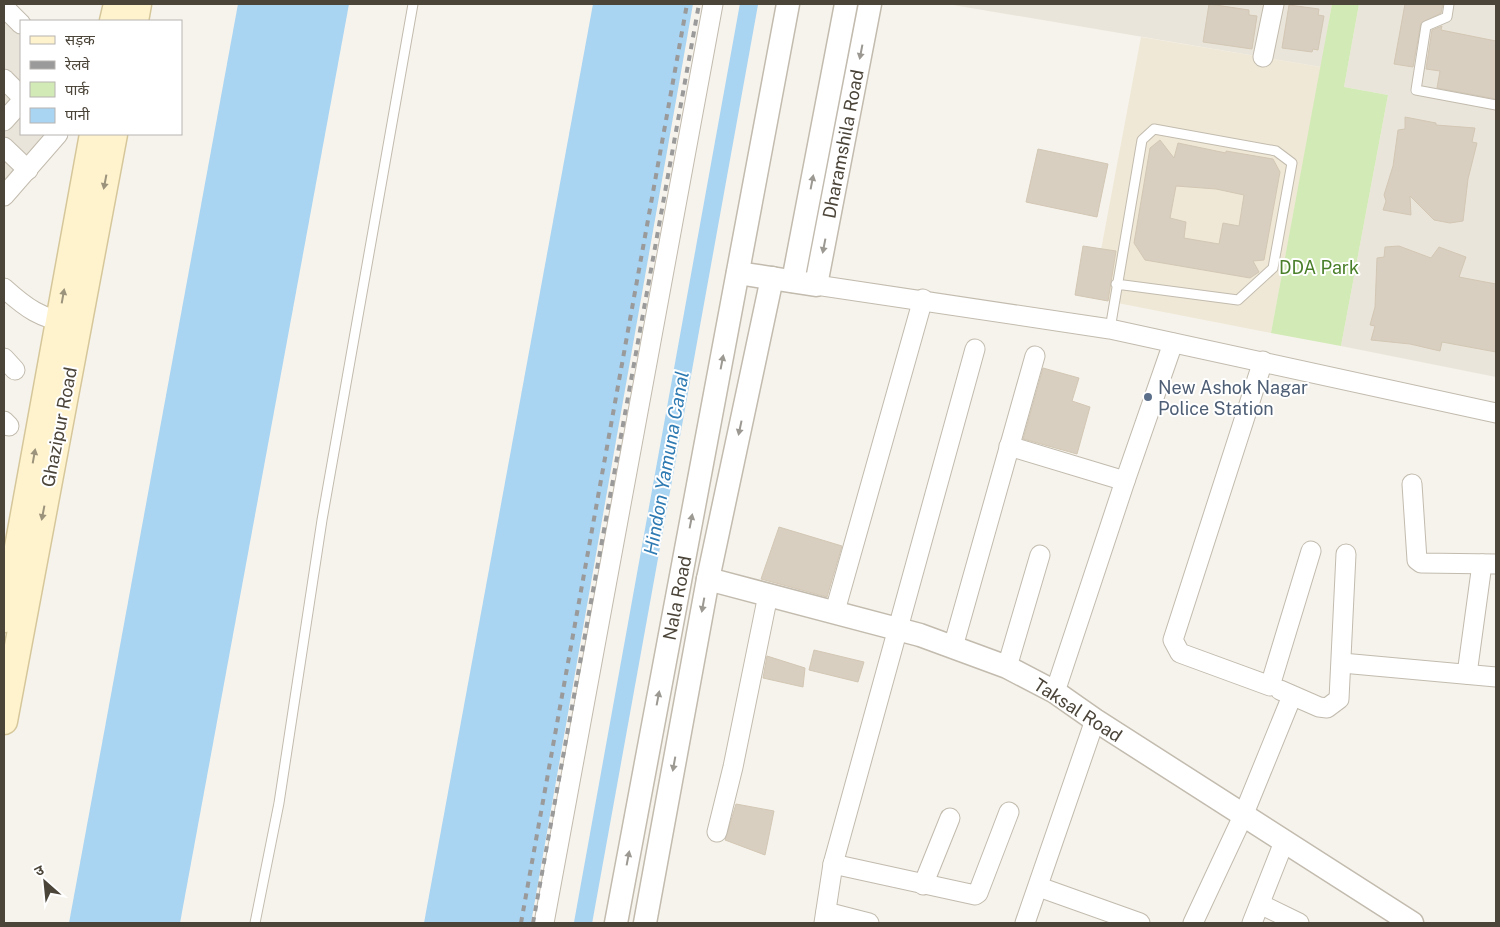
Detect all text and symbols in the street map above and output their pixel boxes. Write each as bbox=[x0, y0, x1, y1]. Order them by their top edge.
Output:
legend bbox=[20, 20, 182, 135]
text: सड़क bbox=[65, 31, 95, 48]
one-way arrow bbox=[857, 44, 865, 59]
text: रेलवे bbox=[64, 56, 90, 73]
street label: Dharamshila Road bbox=[818, 68, 868, 220]
text: पार्क bbox=[65, 81, 89, 98]
text: पानी bbox=[65, 106, 91, 123]
one-way arrow bbox=[101, 174, 109, 190]
one-way arrow bbox=[808, 174, 816, 190]
one-way arrow bbox=[819, 238, 827, 254]
park label: DDA Park bbox=[1279, 257, 1359, 278]
one-way arrow bbox=[59, 287, 67, 303]
one-way arrow bbox=[718, 353, 726, 369]
street label: Ghazipur Road bbox=[37, 365, 81, 489]
water label: Hindon Yamuna Canal bbox=[639, 369, 693, 557]
place label: New Ashok Nagar Police Station bbox=[1158, 377, 1308, 419]
marker: New Ashok Nagar Police Station bbox=[1142, 391, 1154, 403]
one-way arrow bbox=[736, 421, 744, 436]
one-way arrow bbox=[30, 447, 38, 463]
one-way arrow bbox=[39, 506, 47, 521]
one-way arrow bbox=[688, 513, 696, 529]
street label: Nala Road bbox=[659, 554, 695, 642]
one-way arrow bbox=[698, 597, 706, 613]
street label: Taksal Road bbox=[1030, 674, 1126, 746]
one-way arrow bbox=[654, 691, 662, 706]
one-way arrow bbox=[669, 757, 677, 773]
one-way arrow bbox=[625, 850, 633, 866]
north arrow bbox=[20, 857, 70, 907]
text: उ bbox=[32, 861, 47, 879]

